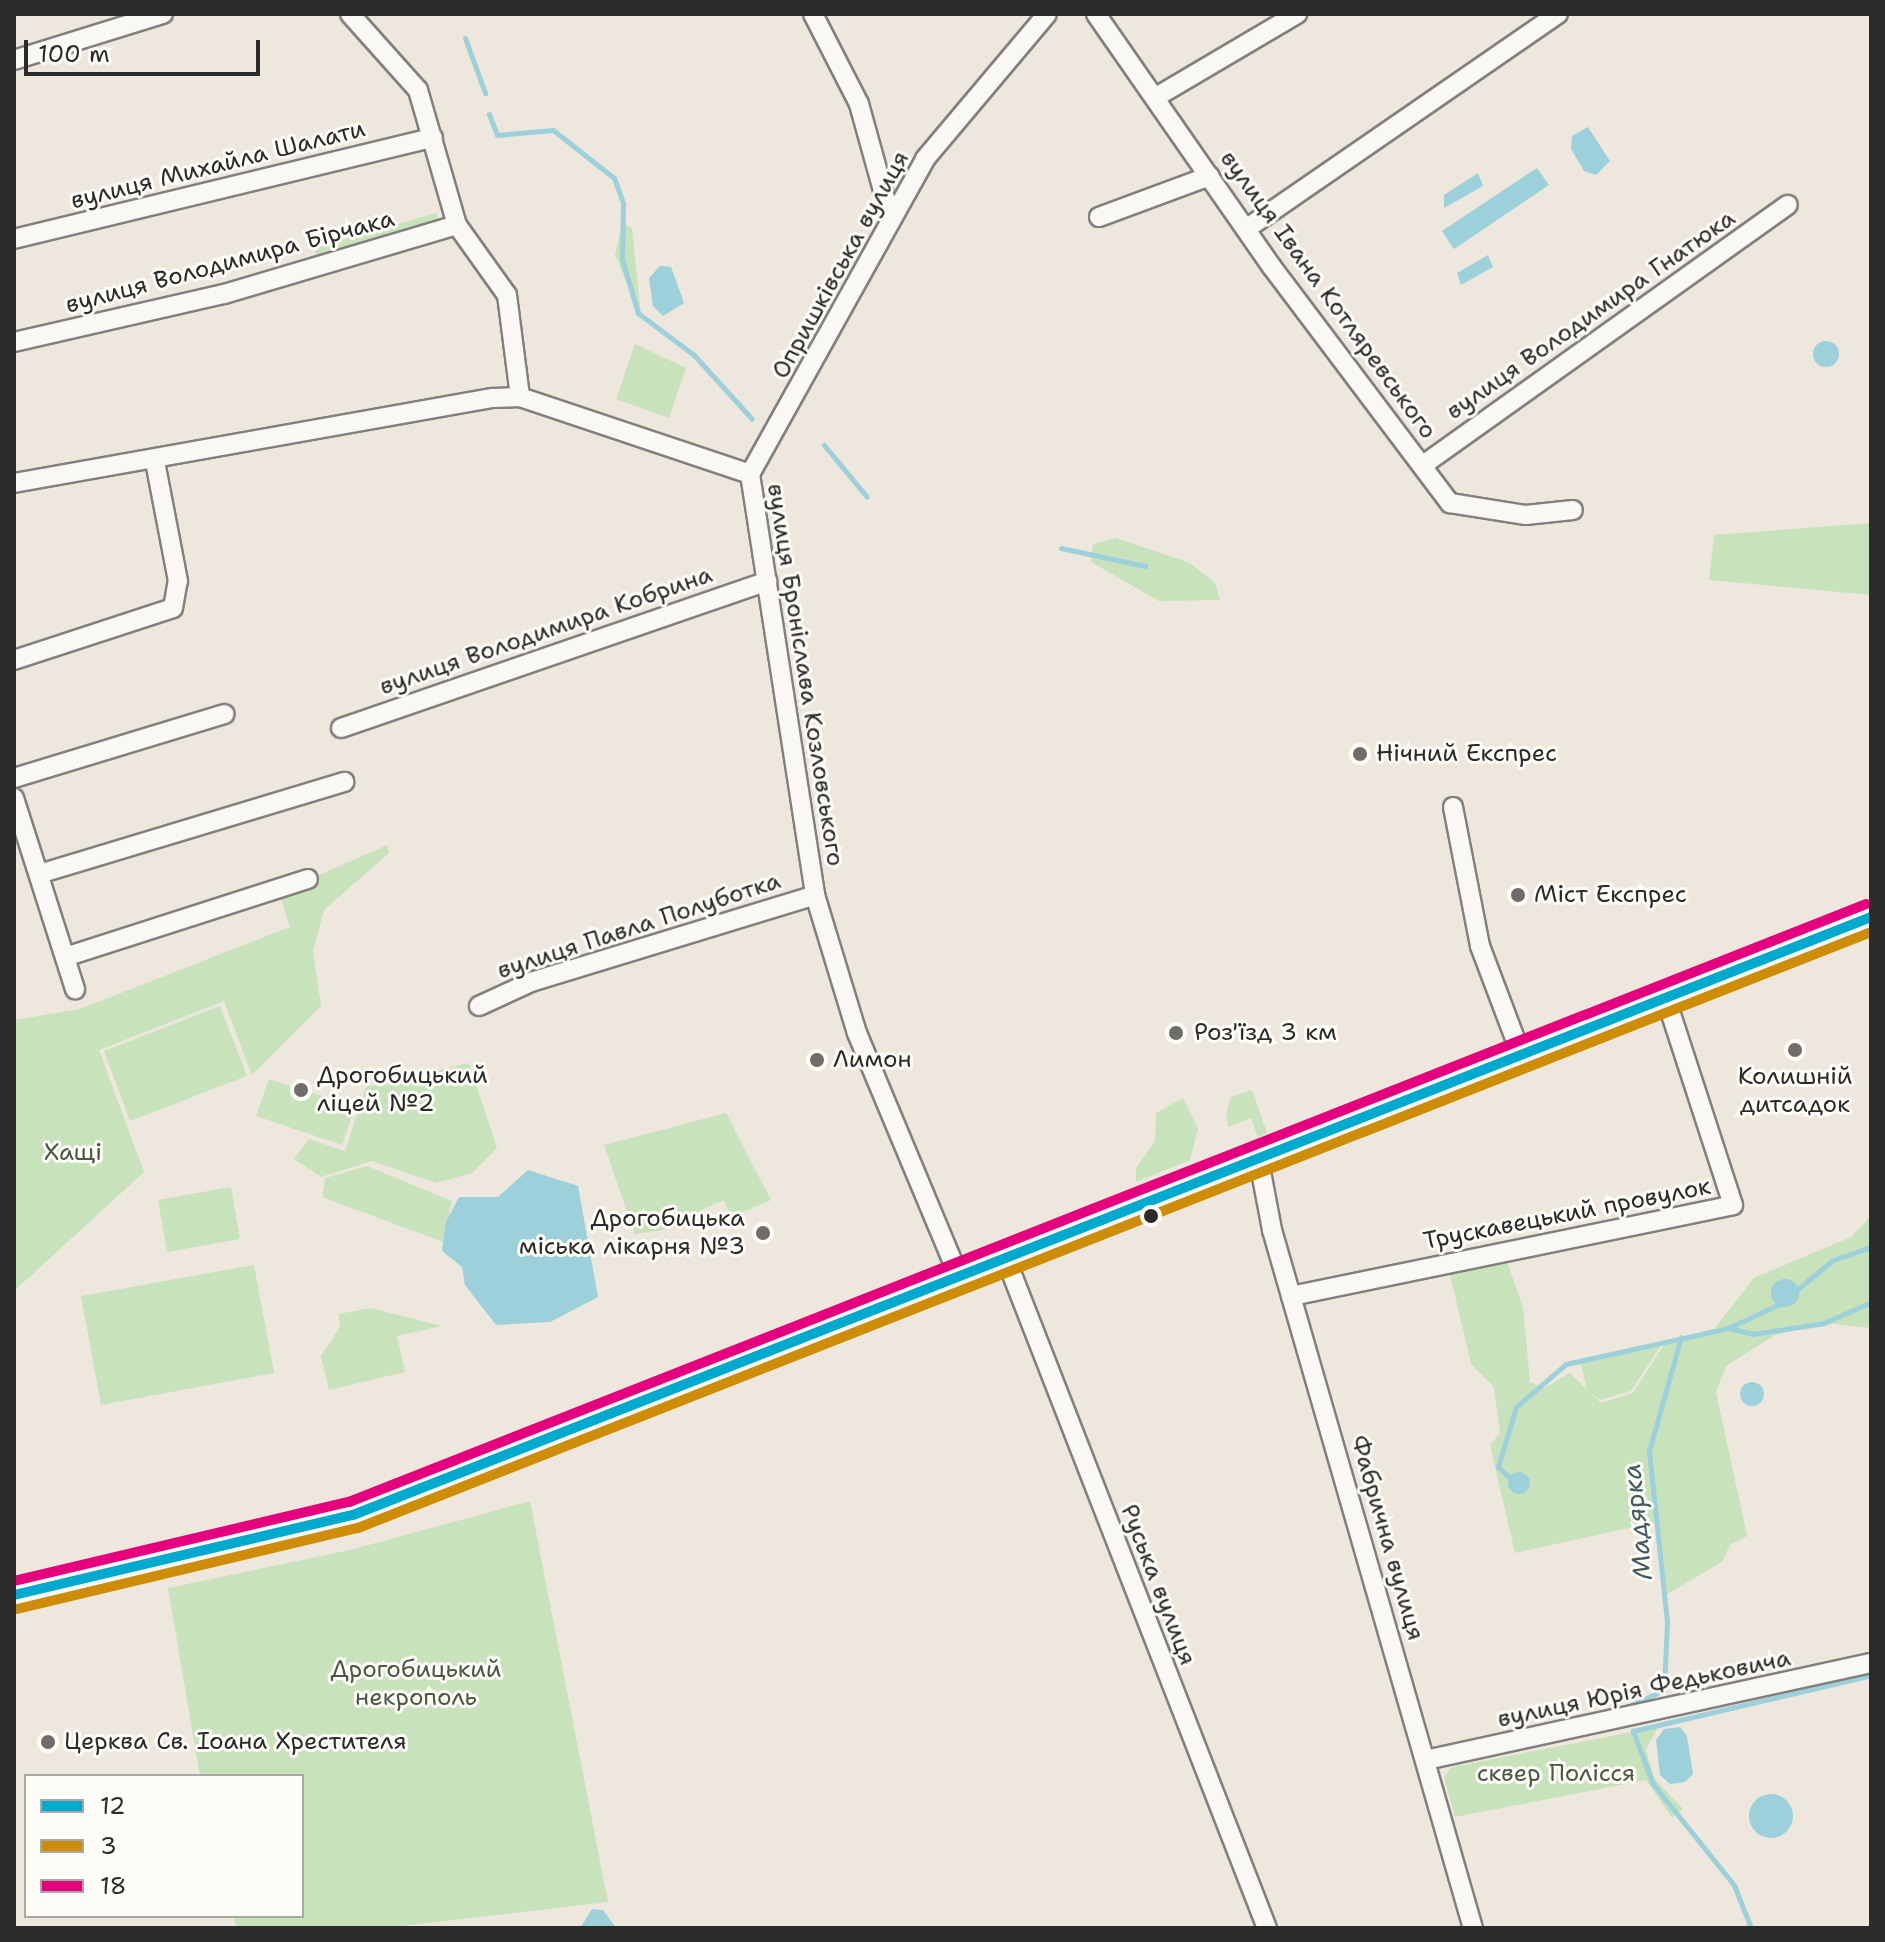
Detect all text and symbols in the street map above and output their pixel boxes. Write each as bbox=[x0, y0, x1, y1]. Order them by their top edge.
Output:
scale bar bbox=[28, 24, 264, 74]
text: 100 m bbox=[38, 38, 110, 70]
street label: вулиця Михайла Шалати bbox=[68, 114, 368, 216]
street label: вулиця Івана Котляревського bbox=[1214, 145, 1442, 445]
street label: Опришківська вулиця bbox=[766, 146, 916, 384]
street label: вулиця Володимира Бірчака bbox=[63, 204, 397, 320]
street label: вулиця Володимира Гнатюка bbox=[1441, 204, 1741, 426]
street label: вулиця Броніслава Козловського bbox=[760, 482, 850, 868]
street label: вулиця Володимира Кобрина bbox=[376, 560, 716, 702]
place label: Нічний Експрес bbox=[1376, 740, 1557, 768]
marker: Нічний Експрес bbox=[1351, 745, 1369, 763]
street label: вулиця Павла Полуботка bbox=[494, 867, 784, 985]
place label: Міст Експрес bbox=[1534, 881, 1687, 909]
marker: Міст Експрес bbox=[1509, 886, 1527, 904]
place label: Роз'їзд 3 км bbox=[1194, 1019, 1337, 1047]
marker: Роз'їзд 3 км bbox=[1165, 1022, 1187, 1044]
marker: Колишній дитсадок bbox=[1786, 1041, 1804, 1059]
place label: Лимон bbox=[833, 1046, 912, 1074]
marker: Лимон bbox=[808, 1051, 826, 1069]
place label: Дрогобицький ліцей №2 bbox=[317, 1062, 488, 1118]
place label: Колишній дитсадок bbox=[1738, 1063, 1852, 1119]
marker: Дрогобицький ліцей №2 bbox=[292, 1081, 310, 1099]
park label: Хащі bbox=[44, 1139, 102, 1167]
street label: Трускавецький провулок bbox=[1421, 1172, 1713, 1256]
place label: Дрогобицька міська лікарня №3 bbox=[519, 1205, 745, 1261]
unlabelled marker bbox=[1143, 1208, 1159, 1224]
marker: Дрогобицька міська лікарня №3 bbox=[752, 1222, 774, 1244]
street label: Фабрична вулиця bbox=[1344, 1432, 1430, 1644]
water label: Мадярка bbox=[1615, 1462, 1659, 1582]
street label: Руська вулиця bbox=[1114, 1500, 1202, 1670]
street label: вулиця Юрія Федьковича bbox=[1495, 1644, 1793, 1734]
park label: Дрогобицький некрополь bbox=[331, 1656, 501, 1712]
place label: Церква Св. Іоана Хрестителя bbox=[64, 1728, 407, 1756]
marker: Церква Св. Іоана Хрестителя bbox=[39, 1733, 57, 1751]
park label: сквер Полісся bbox=[1477, 1760, 1635, 1788]
legend bbox=[24, 1774, 304, 1918]
text: 12 bbox=[100, 1790, 126, 1822]
text: 3 bbox=[100, 1830, 117, 1862]
text: 18 bbox=[100, 1870, 126, 1902]

